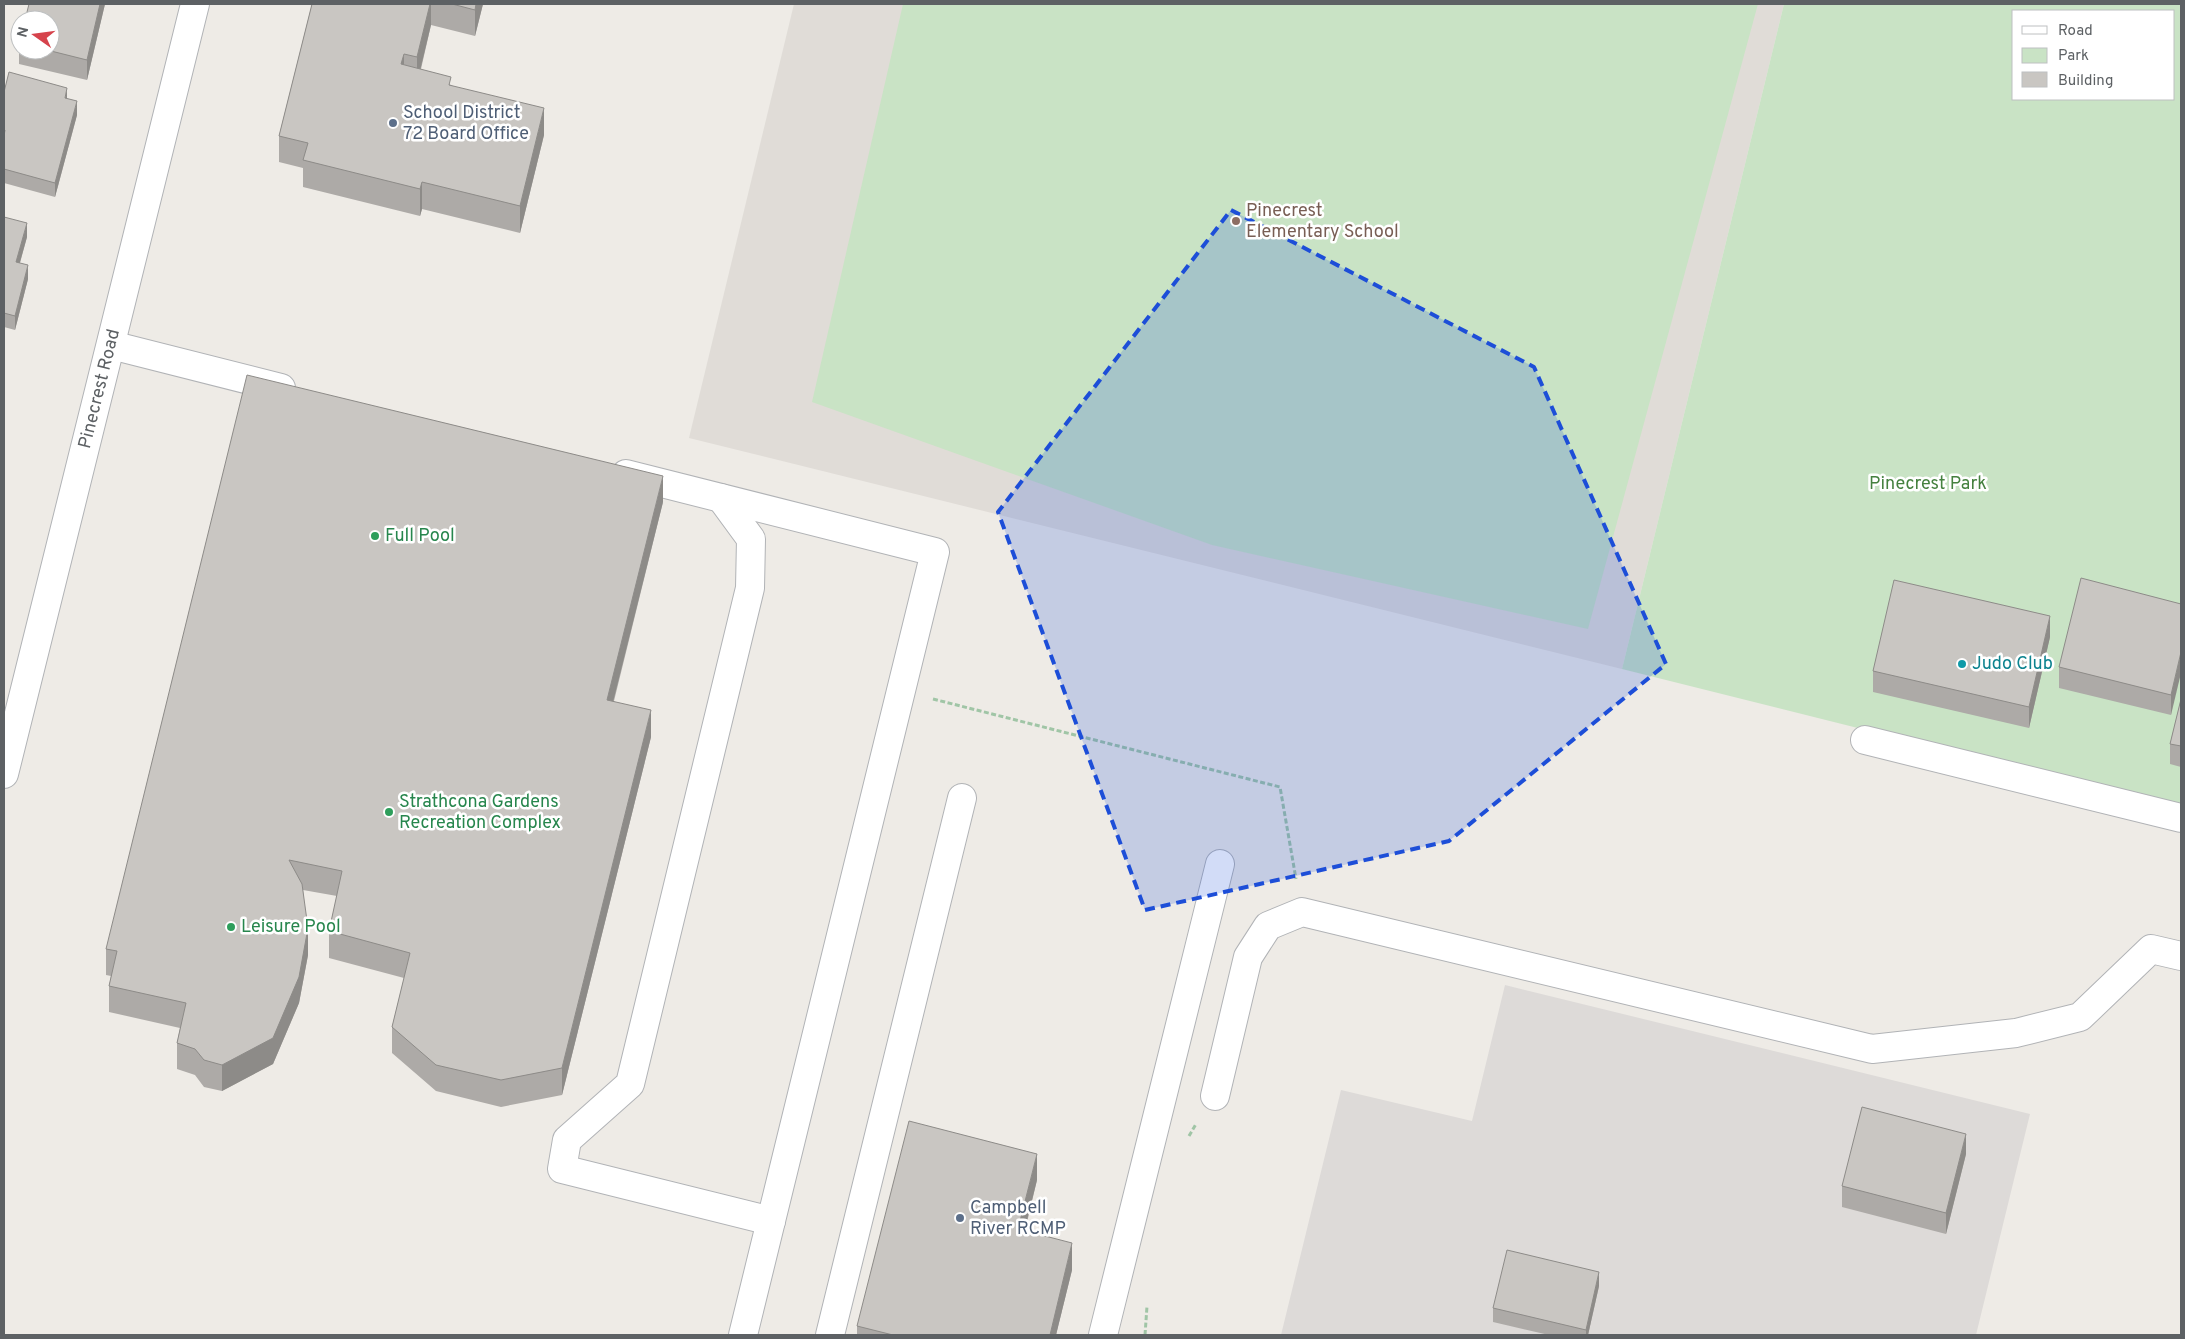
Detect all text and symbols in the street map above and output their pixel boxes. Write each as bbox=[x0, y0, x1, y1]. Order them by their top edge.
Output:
north arrow bbox=[10, 10, 60, 60]
legend bbox=[2012, 10, 2175, 100]
text: Road bbox=[2058, 22, 2093, 41]
text: N bbox=[14, 25, 33, 39]
text: Park bbox=[2058, 47, 2089, 66]
text: Building bbox=[2058, 72, 2113, 91]
place label: School District 72 Board Office bbox=[403, 102, 529, 146]
marker: School District 72 Board Office bbox=[387, 117, 399, 129]
place label: Pinecrest Elementary School bbox=[1246, 200, 1399, 244]
marker: Pinecrest Elementary School bbox=[1230, 215, 1242, 227]
street label: Pinecrest Road bbox=[74, 327, 126, 451]
park label: Pinecrest Park bbox=[1869, 473, 1987, 496]
place label: Full Pool bbox=[385, 525, 455, 548]
marker: Full Pool bbox=[369, 530, 381, 542]
place label: Judo Club bbox=[1972, 653, 2053, 676]
marker: Judo Club bbox=[1956, 658, 1968, 670]
place label: Strathcona Gardens Recreation Complex bbox=[399, 791, 561, 835]
marker: Strathcona Gardens Recreation Complex bbox=[383, 806, 395, 818]
place label: Leisure Pool bbox=[241, 916, 341, 939]
marker: Leisure Pool bbox=[225, 921, 237, 933]
place label: Campbell River RCMP bbox=[970, 1197, 1066, 1241]
marker: Campbell River RCMP bbox=[954, 1212, 966, 1224]

